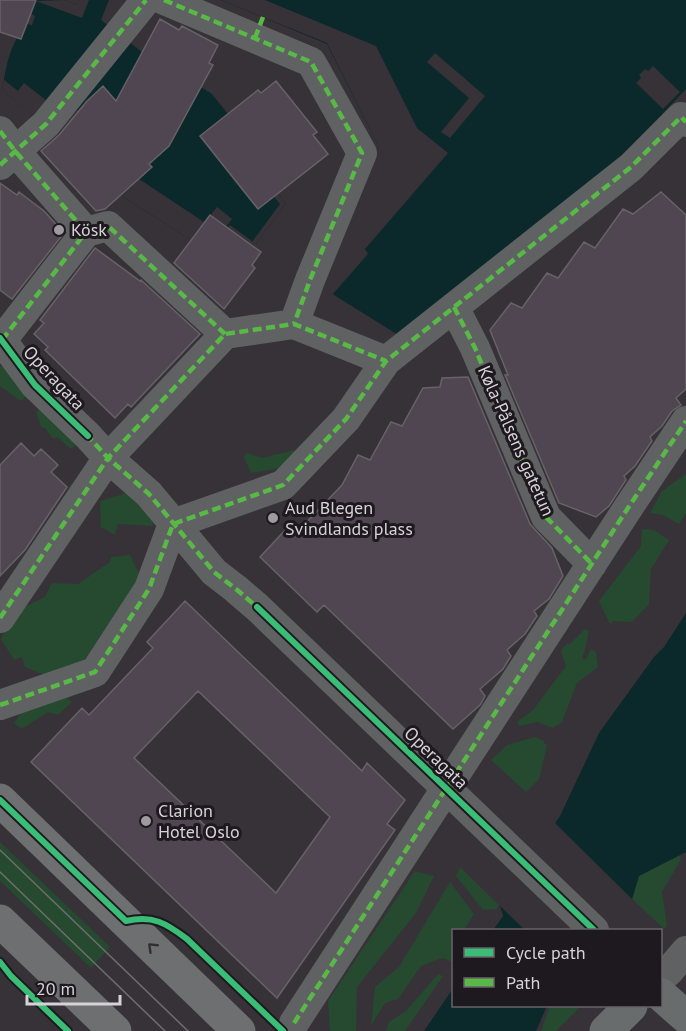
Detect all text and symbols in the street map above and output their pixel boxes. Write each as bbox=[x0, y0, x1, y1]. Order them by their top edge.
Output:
place label: Kösk bbox=[71, 218, 107, 241]
marker: Kösk bbox=[52, 223, 66, 237]
street label: Operagata bbox=[19, 341, 90, 415]
street label: Køla-Pålsens gatetun bbox=[473, 362, 560, 520]
place label: Aud Blegen Svindlands plass bbox=[285, 496, 413, 540]
marker: Aud Blegen Svindlands plass bbox=[266, 511, 280, 525]
street label: Operagata bbox=[400, 722, 473, 794]
place label: Clarion Hotel Oslo bbox=[158, 799, 240, 843]
marker: Clarion Hotel Oslo bbox=[139, 814, 153, 828]
legend bbox=[452, 929, 662, 1007]
text: Cycle path bbox=[506, 941, 586, 964]
one-way arrow bbox=[148, 943, 159, 954]
scale bar bbox=[27, 968, 120, 1006]
text: Path bbox=[506, 971, 540, 994]
text: 20 m bbox=[36, 977, 75, 1000]

